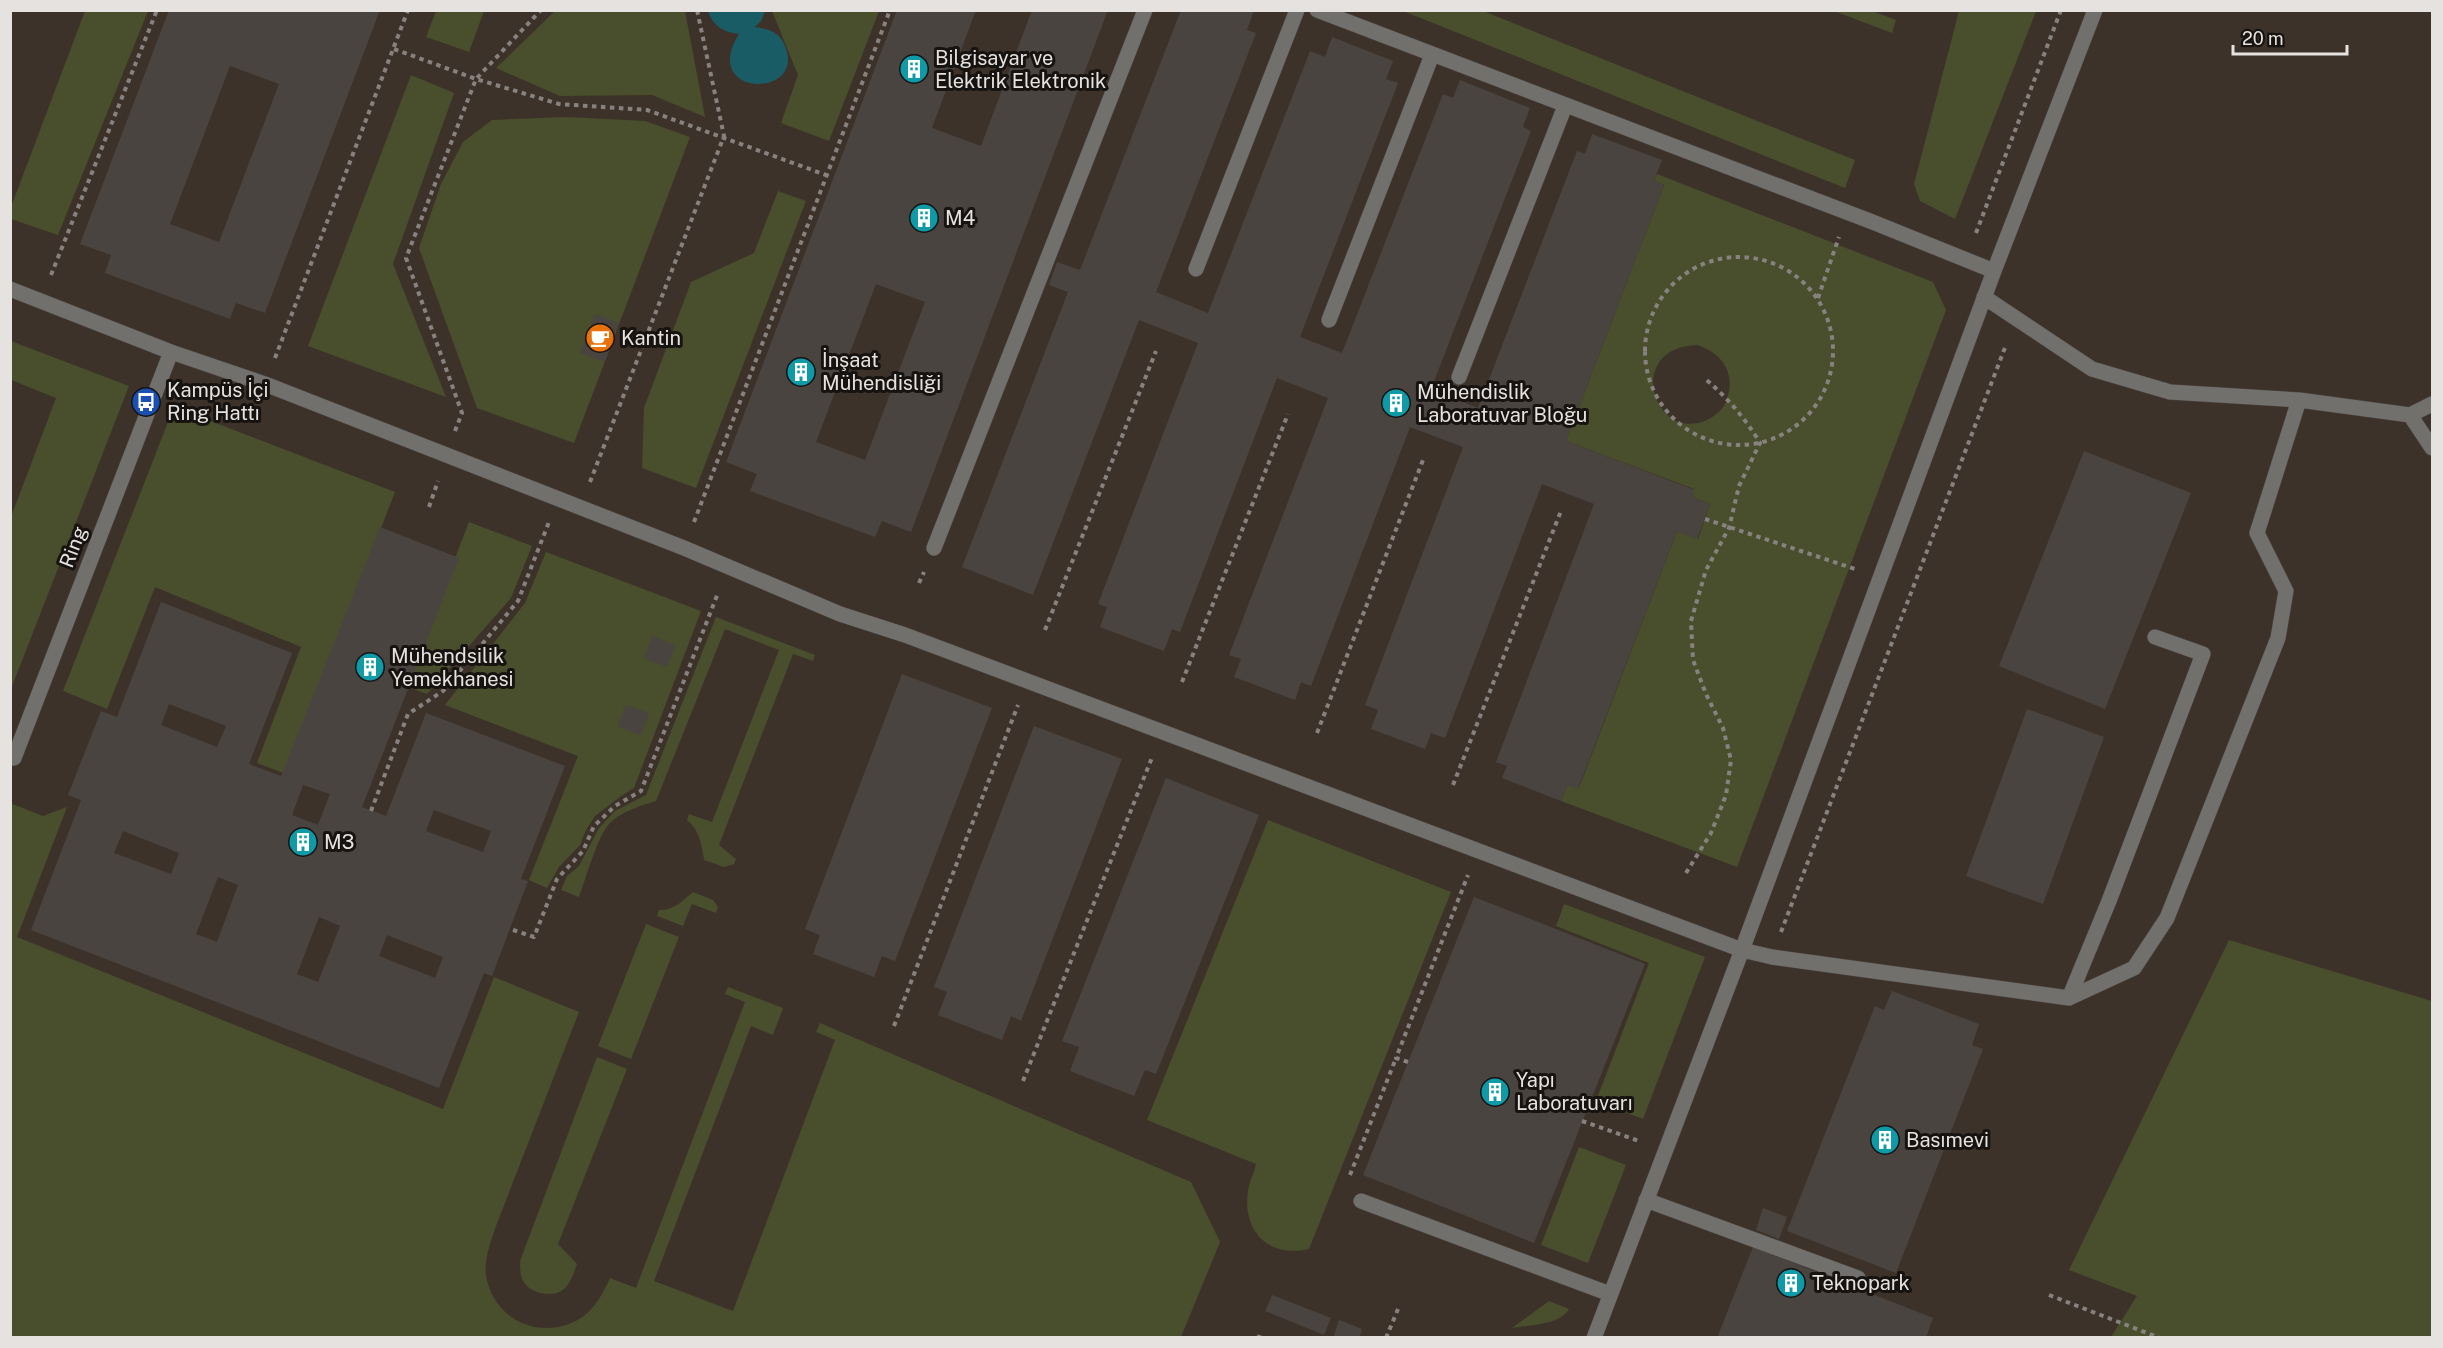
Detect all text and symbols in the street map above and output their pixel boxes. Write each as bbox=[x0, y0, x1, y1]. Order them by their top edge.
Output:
scale bar bbox=[2233, 18, 2347, 56]
text: 20 m bbox=[2242, 28, 2284, 49]
place label: Bilgisayar ve Elektrik Elektronik bbox=[935, 46, 1106, 93]
building icon: Bilgisayar ve Elektrik Elektronik bbox=[898, 53, 930, 85]
building icon: M4 bbox=[908, 202, 940, 234]
place label: M4 bbox=[945, 206, 975, 230]
cafe icon: Kantin bbox=[584, 322, 616, 354]
place label: Kantin bbox=[621, 326, 681, 350]
place label: İnşaat Mühendisliği bbox=[822, 348, 941, 395]
building icon: İnşaat Mühendisliği bbox=[785, 356, 817, 388]
place label: Kampüs İçi Ring Hattı bbox=[167, 378, 269, 425]
place label: Mühendislik Laboratuvar Bloğu bbox=[1417, 380, 1587, 427]
bus stop icon: Kampüs İçi Ring Hattı bbox=[130, 386, 162, 418]
building icon: Mühendislik Laboratuvar Bloğu bbox=[1380, 387, 1412, 419]
street label: Ring bbox=[54, 523, 92, 571]
place label: Mühendsilik Yemekhanesi bbox=[391, 644, 514, 691]
building icon: Mühendsilik Yemekhanesi bbox=[354, 651, 386, 683]
building icon: M3 bbox=[287, 826, 319, 858]
place label: M3 bbox=[324, 830, 354, 854]
place label: Yapı Laboratuvarı bbox=[1516, 1068, 1632, 1115]
building icon: Yapı Laboratuvarı bbox=[1479, 1076, 1511, 1108]
building icon: Basımevi bbox=[1869, 1124, 1901, 1156]
place label: Basımevi bbox=[1906, 1128, 1989, 1152]
building icon: Teknopark bbox=[1775, 1267, 1807, 1299]
place label: Teknopark bbox=[1812, 1271, 1910, 1295]

